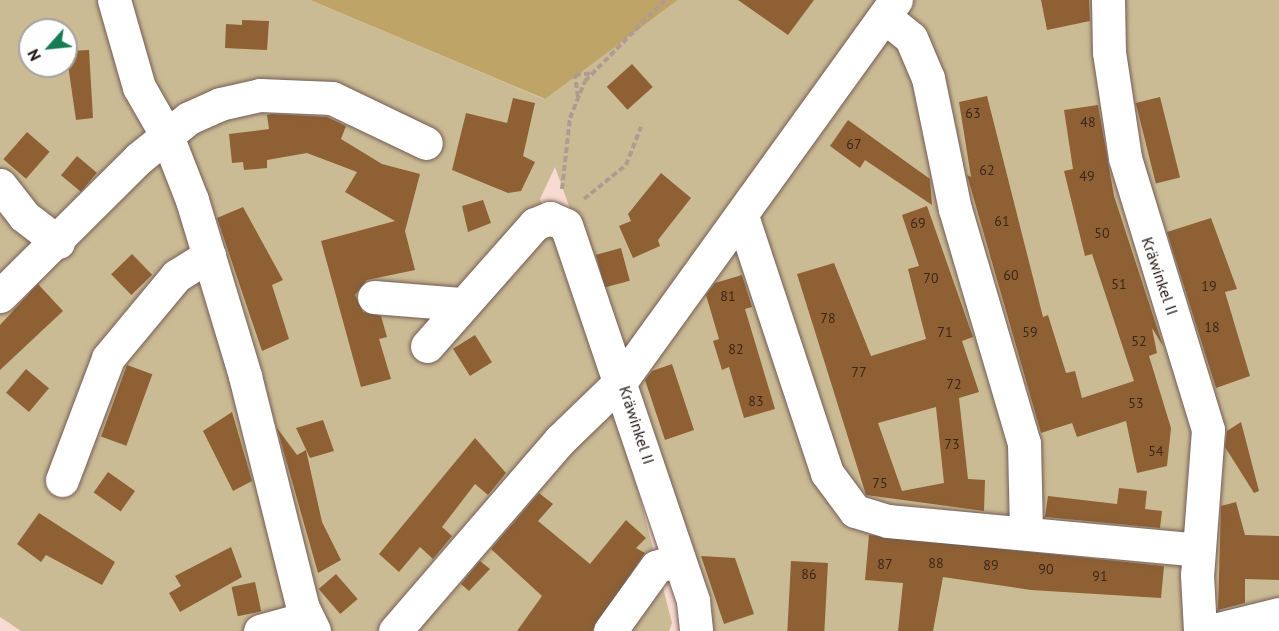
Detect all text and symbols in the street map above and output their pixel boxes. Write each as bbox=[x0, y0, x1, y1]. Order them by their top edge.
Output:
north arrow bbox=[18, 18, 78, 78]
text: N bbox=[22, 46, 45, 64]
house number: 63 bbox=[965, 105, 981, 121]
house number: 48 bbox=[1080, 114, 1096, 130]
house number: 67 bbox=[846, 136, 862, 152]
house number: 62 bbox=[979, 162, 995, 178]
house number: 49 bbox=[1079, 168, 1095, 184]
house number: 61 bbox=[994, 213, 1010, 229]
house number: 69 bbox=[910, 215, 926, 231]
house number: 50 bbox=[1094, 225, 1110, 241]
street label: Kräwinkel II bbox=[1138, 234, 1182, 318]
house number: 60 bbox=[1003, 267, 1019, 283]
house number: 70 bbox=[923, 270, 939, 286]
house number: 51 bbox=[1111, 276, 1127, 292]
house number: 19 bbox=[1201, 278, 1217, 294]
house number: 81 bbox=[720, 288, 736, 304]
house number: 78 bbox=[820, 310, 836, 326]
house number: 18 bbox=[1204, 319, 1220, 335]
house number: 71 bbox=[937, 324, 953, 340]
house number: 59 bbox=[1022, 324, 1038, 340]
house number: 52 bbox=[1131, 333, 1147, 349]
house number: 82 bbox=[728, 341, 744, 357]
house number: 77 bbox=[851, 364, 867, 380]
house number: 72 bbox=[946, 376, 962, 392]
street label: Kräwinkel II bbox=[615, 383, 659, 467]
house number: 83 bbox=[748, 393, 764, 409]
house number: 53 bbox=[1128, 395, 1144, 411]
house number: 73 bbox=[944, 436, 960, 452]
house number: 54 bbox=[1148, 443, 1164, 459]
house number: 75 bbox=[872, 475, 888, 491]
house number: 88 bbox=[928, 555, 944, 571]
house number: 87 bbox=[877, 556, 893, 572]
house number: 89 bbox=[983, 557, 999, 573]
house number: 90 bbox=[1038, 561, 1054, 577]
house number: 86 bbox=[801, 566, 817, 582]
house number: 91 bbox=[1092, 568, 1108, 584]

